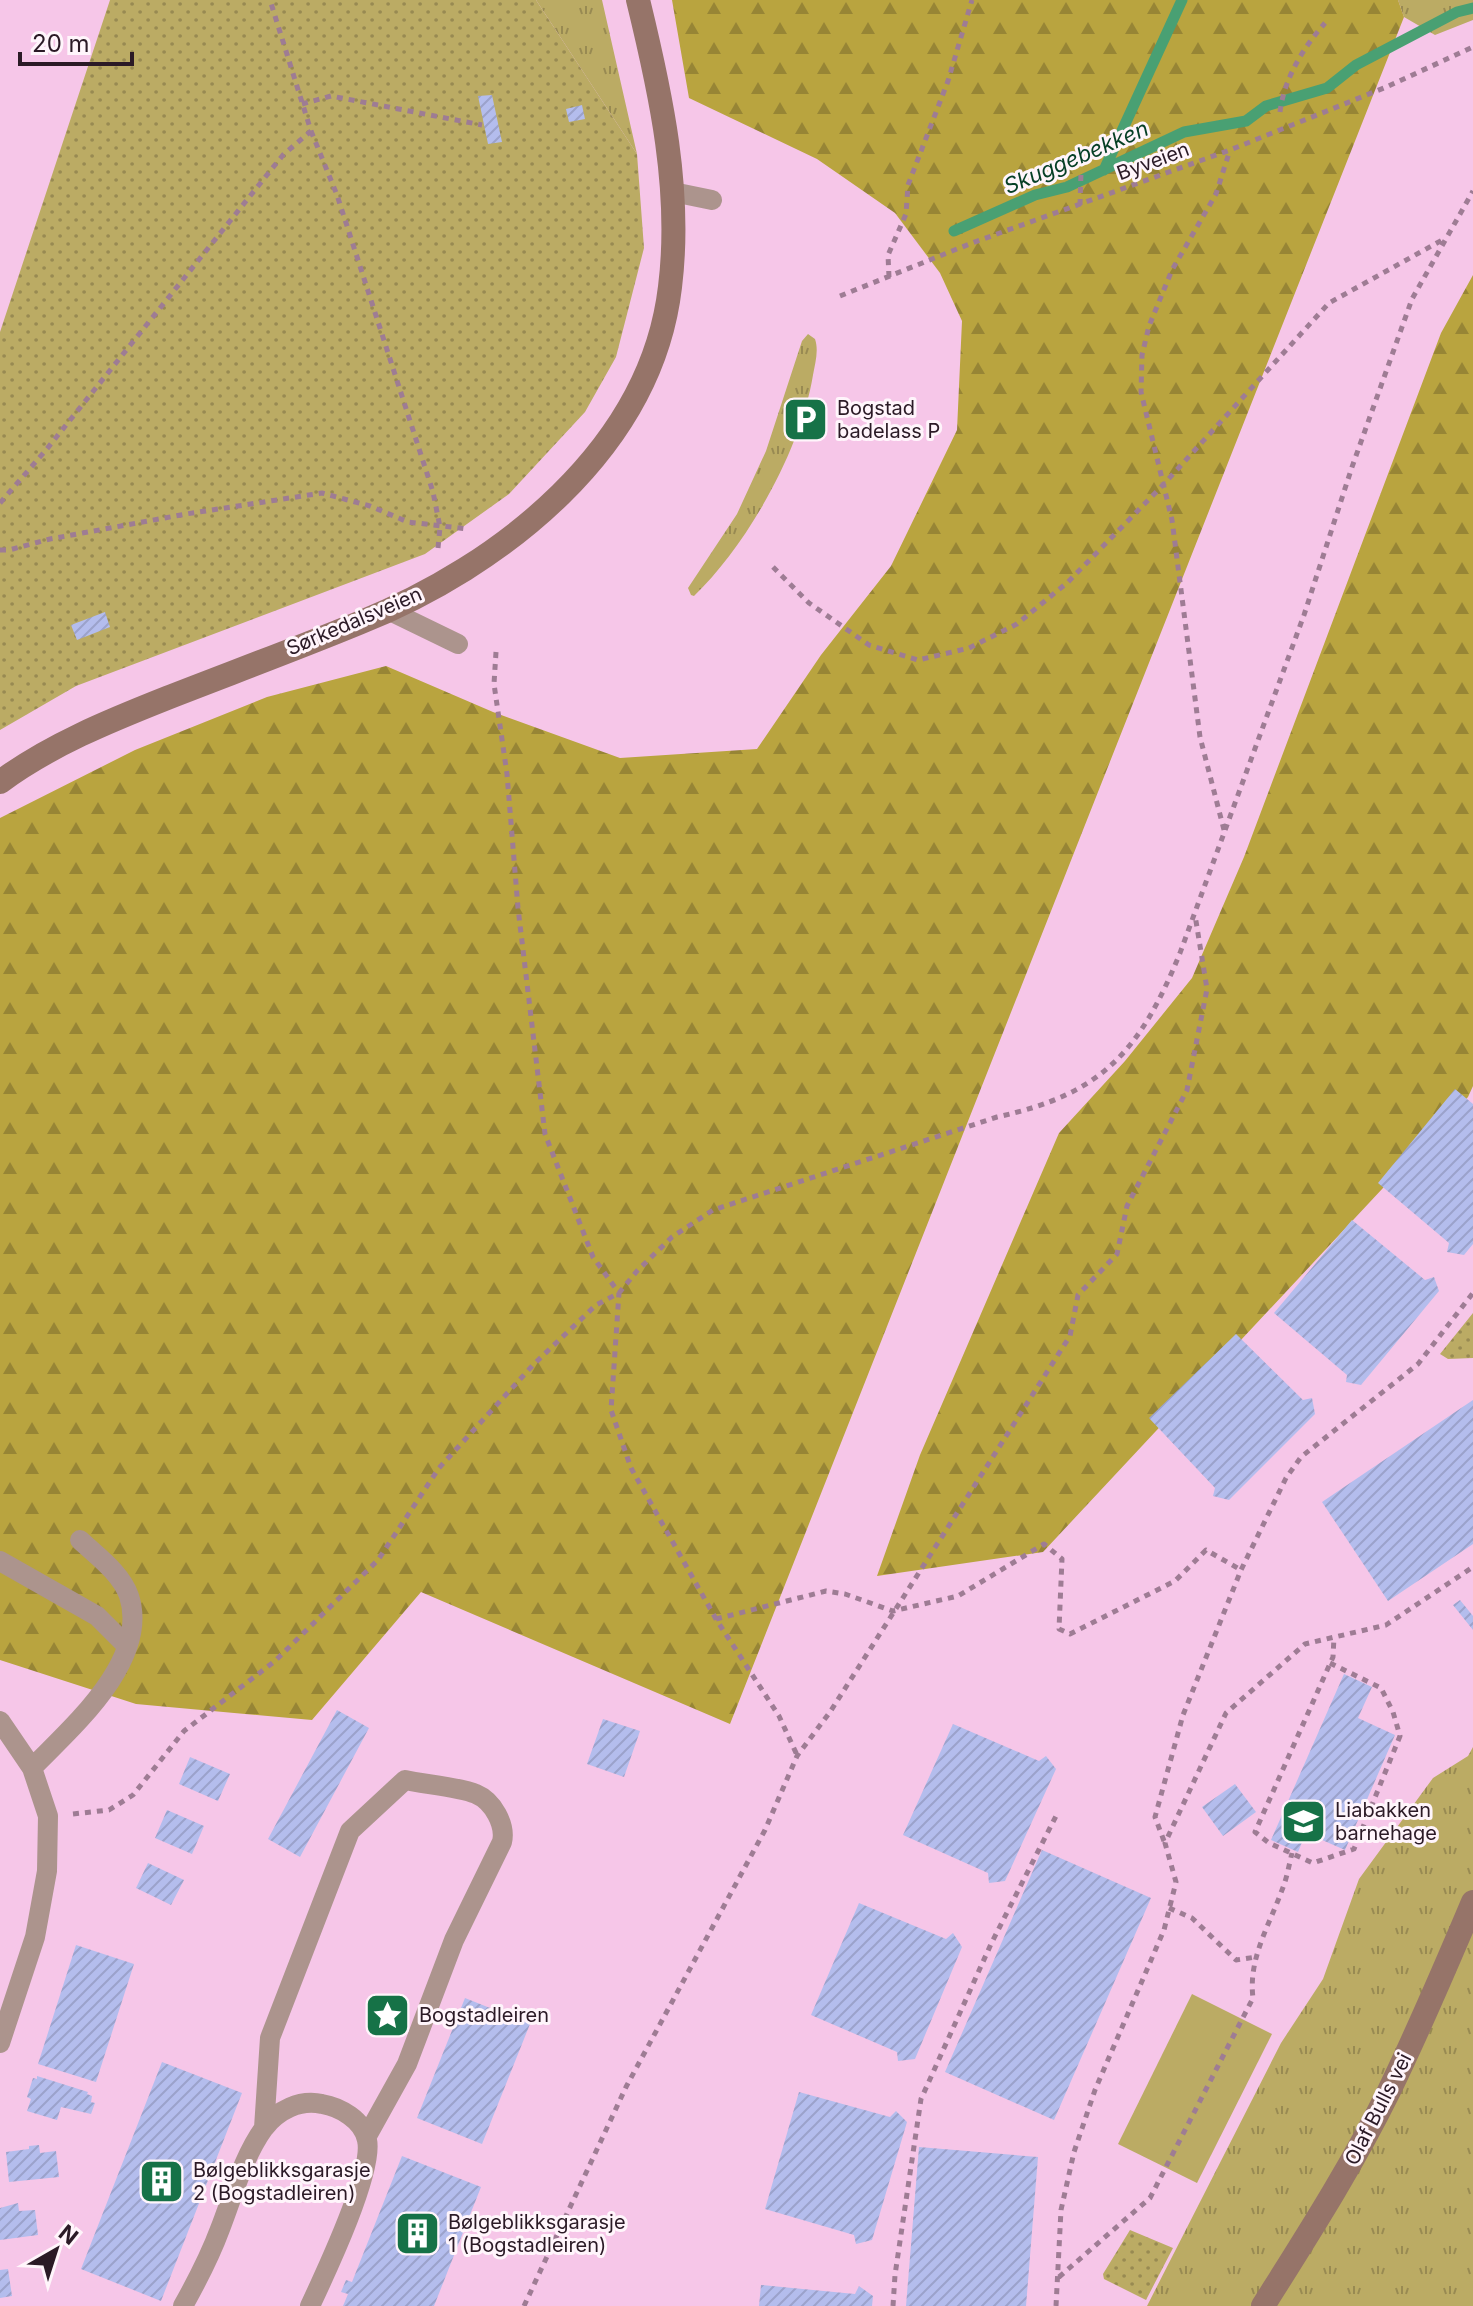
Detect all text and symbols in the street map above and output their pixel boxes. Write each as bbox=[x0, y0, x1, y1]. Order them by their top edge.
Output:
scale bar bbox=[20, 16, 132, 66]
text: 20 m bbox=[32, 29, 90, 58]
water label: Skuggebekken bbox=[1000, 115, 1152, 199]
street label: Byveien bbox=[1114, 137, 1192, 185]
parking icon: Bogstad badelass P bbox=[782, 396, 830, 444]
place label: Bogstad badelass P bbox=[837, 396, 940, 443]
street label: Sørkedalsveien bbox=[283, 582, 425, 660]
school or university icon: Liabakken barnehage bbox=[1280, 1798, 1328, 1846]
place label: Liabakken barnehage bbox=[1335, 1798, 1437, 1845]
place icon: Bogstadleiren bbox=[364, 1991, 412, 2039]
place label: Bogstadleiren bbox=[419, 2003, 549, 2027]
street label: Olaf Bulls vei bbox=[1339, 2049, 1417, 2169]
building icon: Bølgeblikksgarasje 2 (Bogstadleiren) bbox=[138, 2157, 186, 2205]
place label: Bølgeblikksgarasje 2 (Bogstadleiren) bbox=[193, 2158, 371, 2205]
building icon: Bølgeblikksgarasje 1 (Bogstadleiren) bbox=[393, 2209, 441, 2257]
north arrow bbox=[16, 2210, 96, 2290]
place label: Bølgeblikksgarasje 1 (Bogstadleiren) bbox=[448, 2210, 626, 2257]
text: N bbox=[54, 2219, 83, 2250]

